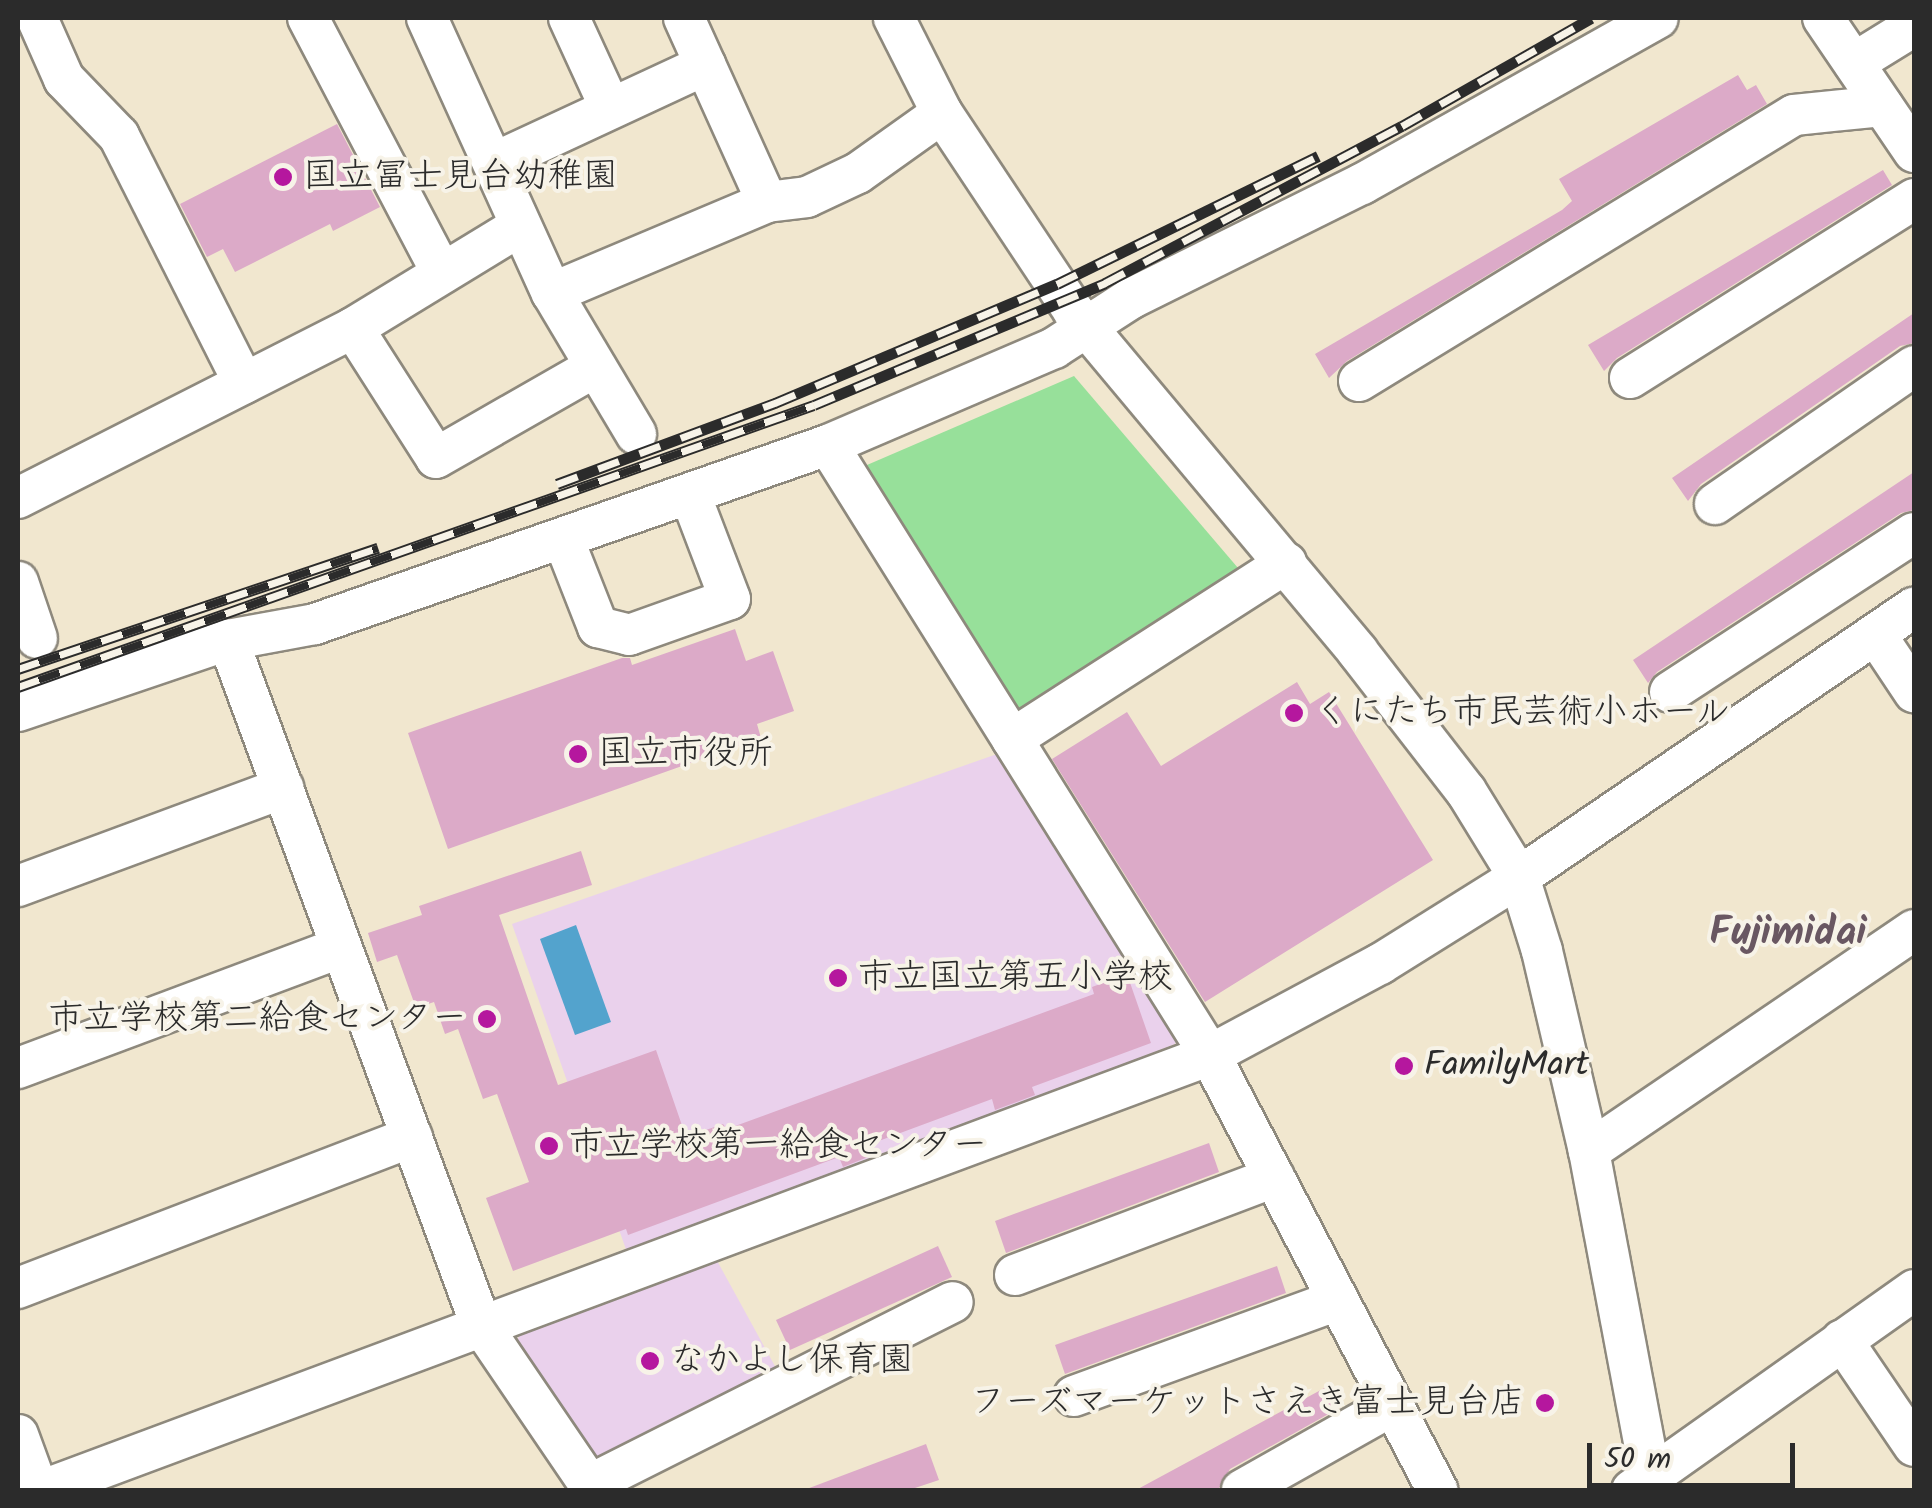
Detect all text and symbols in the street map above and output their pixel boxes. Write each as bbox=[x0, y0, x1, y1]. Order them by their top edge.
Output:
place label: 国立冨士見台幼稚園 bbox=[303, 156, 618, 198]
marker: 国立冨士見台幼稚園 bbox=[272, 166, 294, 188]
place label: くにたち市民芸術小ホール bbox=[1314, 692, 1734, 734]
marker: くにたち市民芸術小ホール bbox=[1283, 702, 1305, 724]
place label: 国立市役所 bbox=[598, 733, 773, 775]
marker: 国立市役所 bbox=[567, 743, 589, 765]
district label: Fujimidai bbox=[1709, 909, 1867, 957]
place label: 市立国立第五小学校 bbox=[858, 957, 1173, 999]
marker: 市立国立第五小学校 bbox=[827, 967, 849, 989]
place label: 市立学校第二給食センター bbox=[47, 998, 467, 1040]
marker: 市立学校第二給食センター bbox=[476, 1008, 498, 1030]
place label: FamilyMart bbox=[1424, 1045, 1589, 1087]
marker: FamilyMart bbox=[1393, 1055, 1415, 1077]
place label: 市立学校第一給食センター bbox=[569, 1125, 989, 1167]
marker: 市立学校第一給食センター bbox=[538, 1135, 560, 1157]
place label: なかよし保育園 bbox=[670, 1340, 915, 1382]
marker: なかよし保育園 bbox=[639, 1350, 661, 1372]
place label: フーズマーケットさえき富士見台店 bbox=[966, 1382, 1525, 1424]
marker: フーズマーケットさえき富士見台店 bbox=[1534, 1392, 1556, 1414]
scale bar bbox=[1592, 1423, 1800, 1485]
text: 50 m bbox=[1604, 1436, 1671, 1484]

